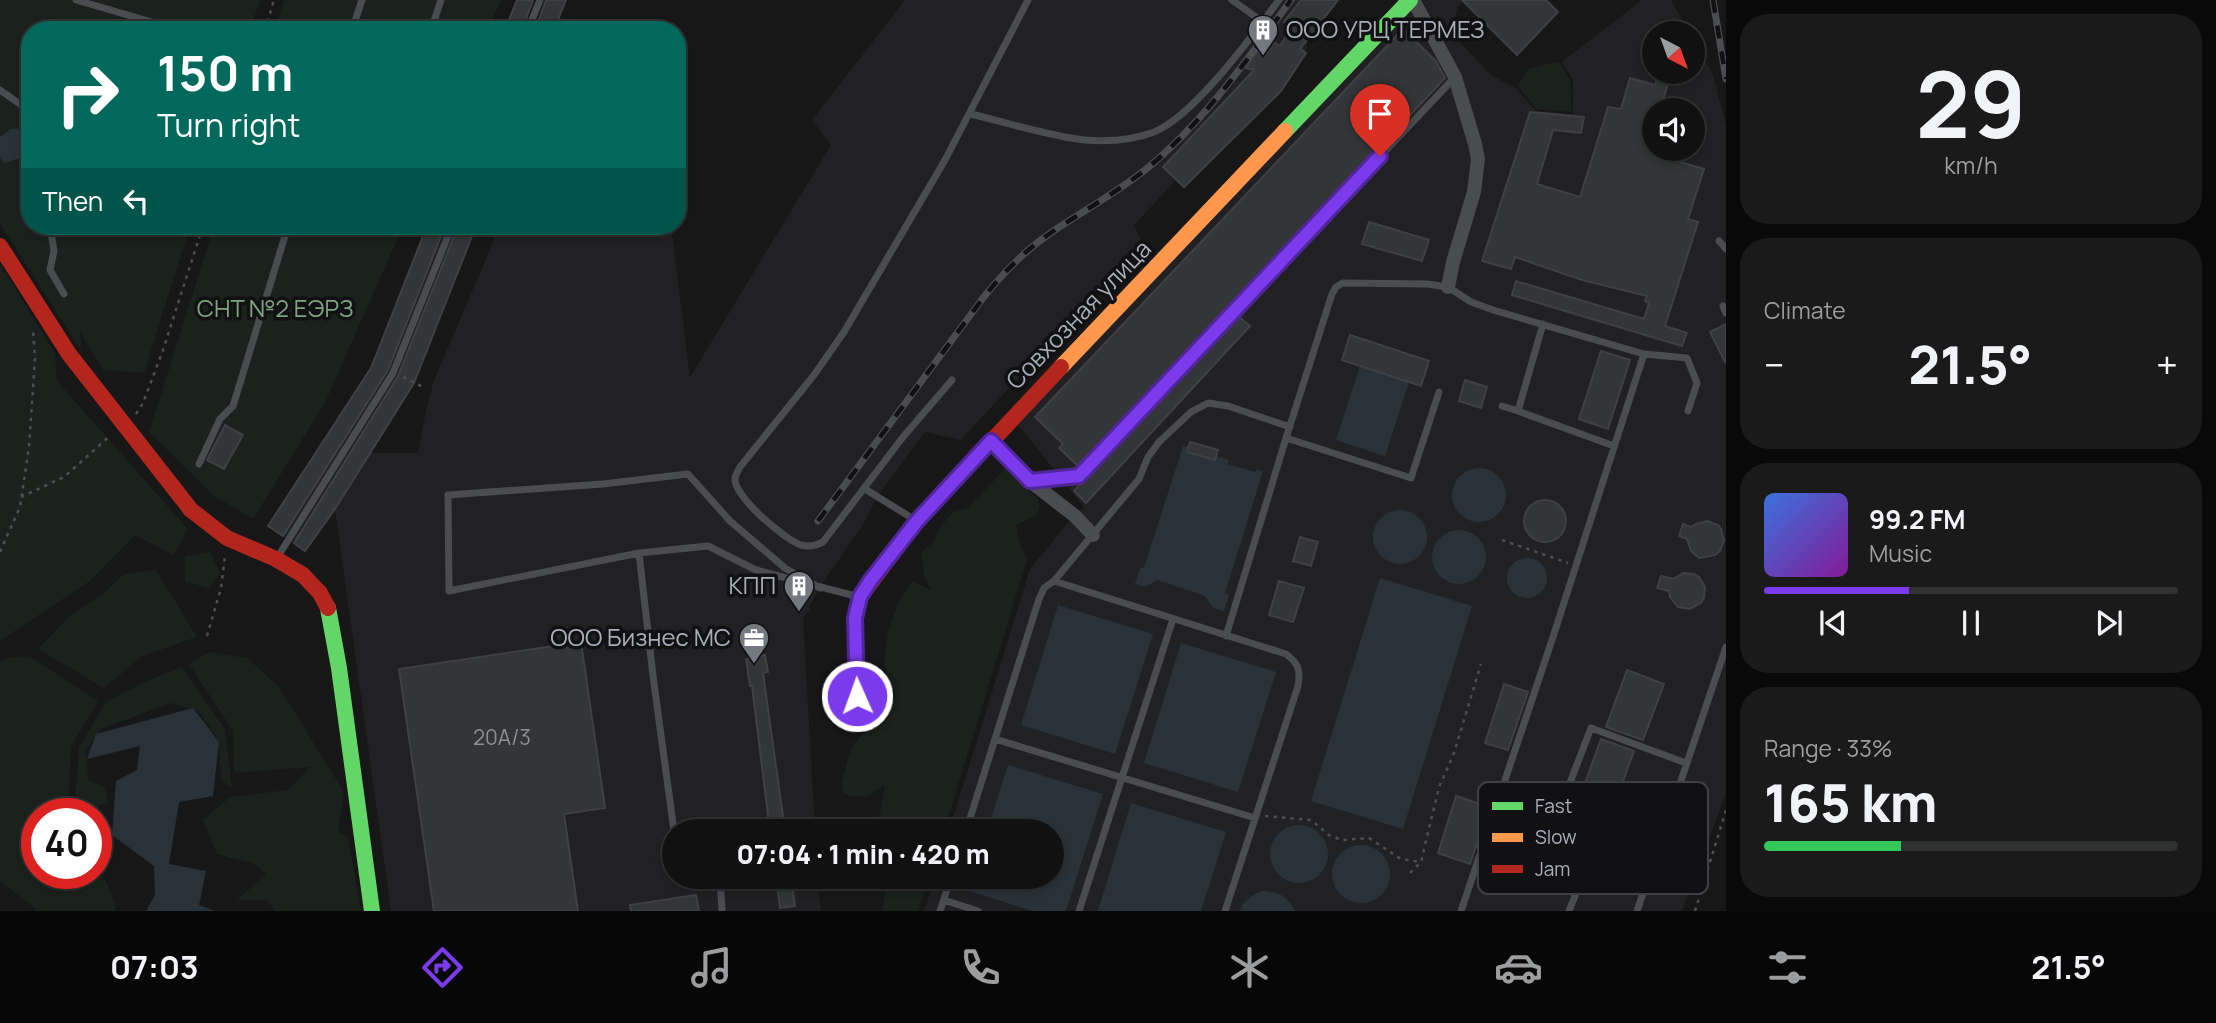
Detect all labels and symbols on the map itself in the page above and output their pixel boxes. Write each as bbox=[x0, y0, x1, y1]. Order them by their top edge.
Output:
place label: ООО УРЦ ТЕРМЕЗ bbox=[1286, 12, 1484, 45]
building icon: ООО УРЦ ТЕРМЕЗ bbox=[1246, 13, 1280, 57]
north arrow bbox=[1642, 21, 1704, 84]
pin bbox=[1350, 84, 1410, 156]
street label: Совхозная улица bbox=[998, 232, 1158, 396]
park label: СНТ №2 ЕЭРЗ bbox=[197, 291, 353, 324]
place label: КПП bbox=[729, 568, 776, 601]
building icon: КПП bbox=[782, 569, 816, 613]
place label: ООО Бизнес МС bbox=[550, 620, 731, 653]
office icon: ООО Бизнес МС bbox=[737, 621, 771, 665]
position arrow bbox=[820, 659, 894, 733]
house number: 20А/3 bbox=[473, 723, 531, 751]
legend bbox=[1478, 782, 1708, 894]
text: Fast bbox=[1535, 793, 1572, 819]
speed limit sign: 40 bbox=[21, 798, 112, 889]
text: Slow bbox=[1535, 824, 1577, 850]
text: Jam bbox=[1535, 856, 1570, 882]

